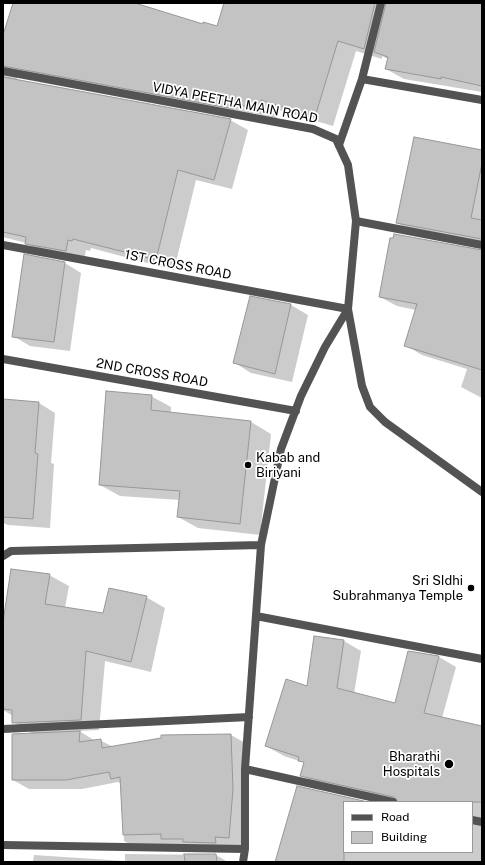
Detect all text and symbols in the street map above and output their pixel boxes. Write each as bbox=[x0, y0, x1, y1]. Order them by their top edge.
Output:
street label: VIDYA PEETHA MAIN ROAD bbox=[151, 79, 319, 127]
street label: 1ST CROSS ROAD bbox=[123, 247, 233, 283]
street label: 2ND CROSS ROAD bbox=[95, 355, 209, 391]
place label: Kabab and Biriyani bbox=[256, 450, 320, 481]
marker: Kabab and Biriyani bbox=[243, 460, 253, 470]
place label: Sri SIdhi Subrahmanya Temple bbox=[332, 573, 463, 604]
marker: Sri SIdhi Subrahmanya Temple bbox=[466, 583, 476, 593]
place label: Bharathi Hospitals bbox=[383, 749, 440, 780]
marker: Bharathi Hospitals bbox=[443, 758, 455, 770]
legend bbox=[343, 801, 473, 853]
text: Road bbox=[381, 810, 409, 824]
text: Building bbox=[381, 830, 427, 844]

